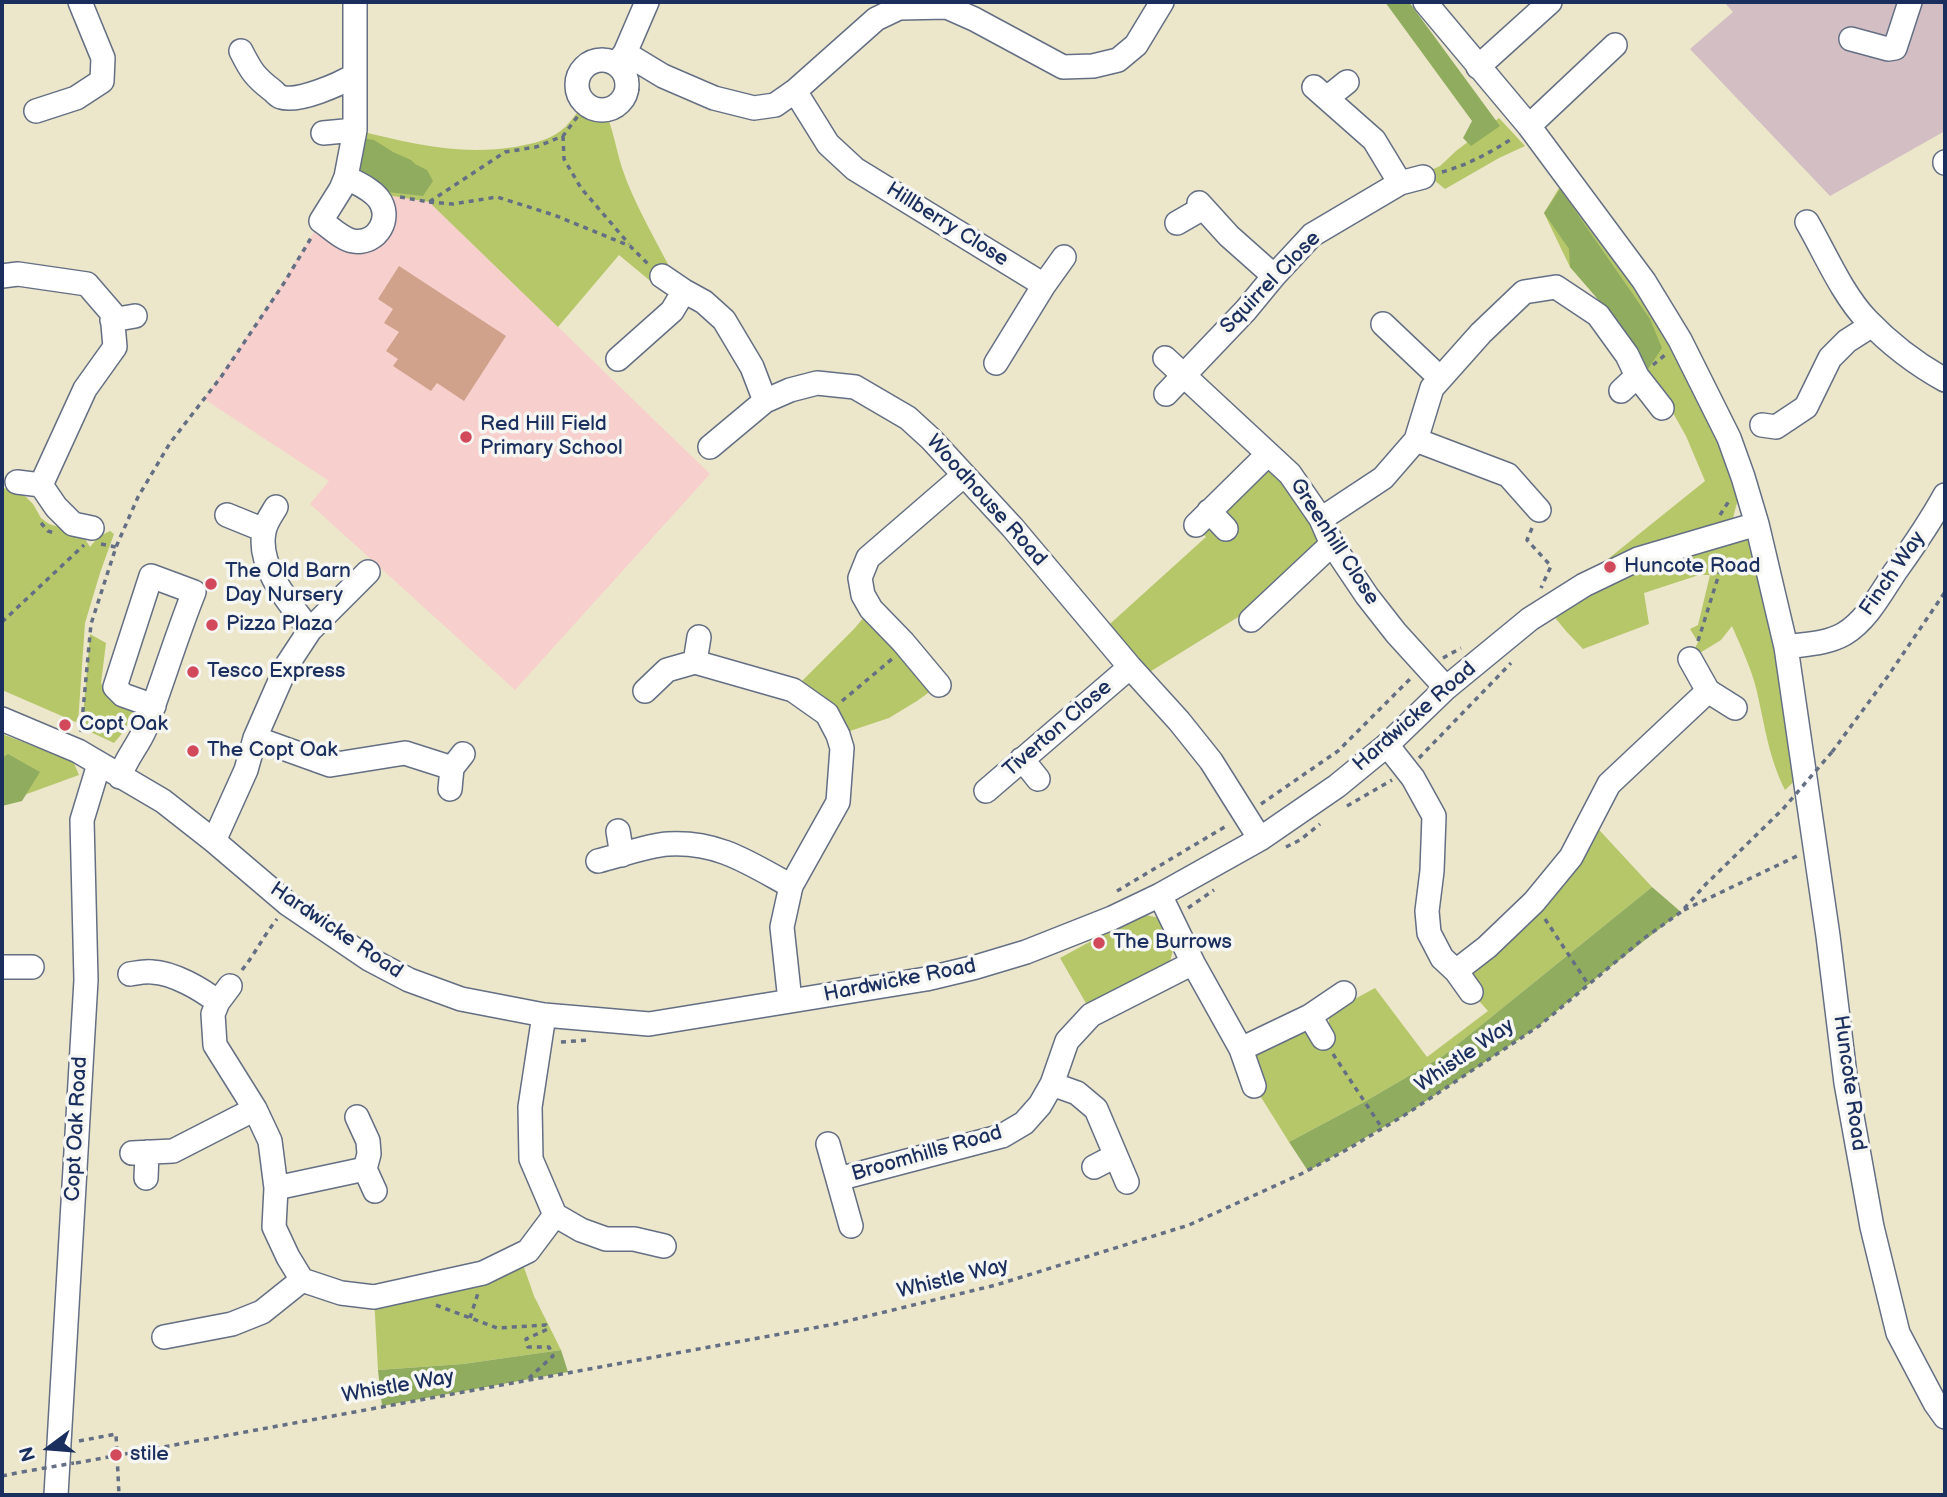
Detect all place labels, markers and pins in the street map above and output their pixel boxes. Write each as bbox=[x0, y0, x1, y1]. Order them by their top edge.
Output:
place label: Red Hill Field Primary School bbox=[480, 412, 623, 462]
marker: Red Hill Field Primary School bbox=[458, 429, 474, 445]
place label: Huncote Road bbox=[1624, 554, 1760, 580]
place label: The Old Barn Day Nursery bbox=[225, 559, 351, 609]
marker: Huncote Road bbox=[1602, 559, 1618, 575]
marker: The Old Barn Day Nursery bbox=[203, 576, 219, 592]
place label: Pizza Plaza bbox=[226, 612, 333, 638]
marker: Pizza Plaza bbox=[204, 617, 220, 633]
place label: Tesco Express bbox=[207, 659, 345, 685]
marker: Tesco Express bbox=[185, 664, 201, 680]
place label: Copt Oak bbox=[79, 712, 168, 738]
marker: Copt Oak bbox=[57, 717, 73, 733]
place label: The Copt Oak bbox=[207, 738, 338, 764]
marker: The Copt Oak bbox=[185, 743, 201, 759]
place label: The Burrows bbox=[1113, 930, 1232, 956]
marker: The Burrows bbox=[1091, 935, 1107, 951]
place label: stile bbox=[130, 1442, 169, 1468]
marker: stile bbox=[108, 1447, 124, 1463]

